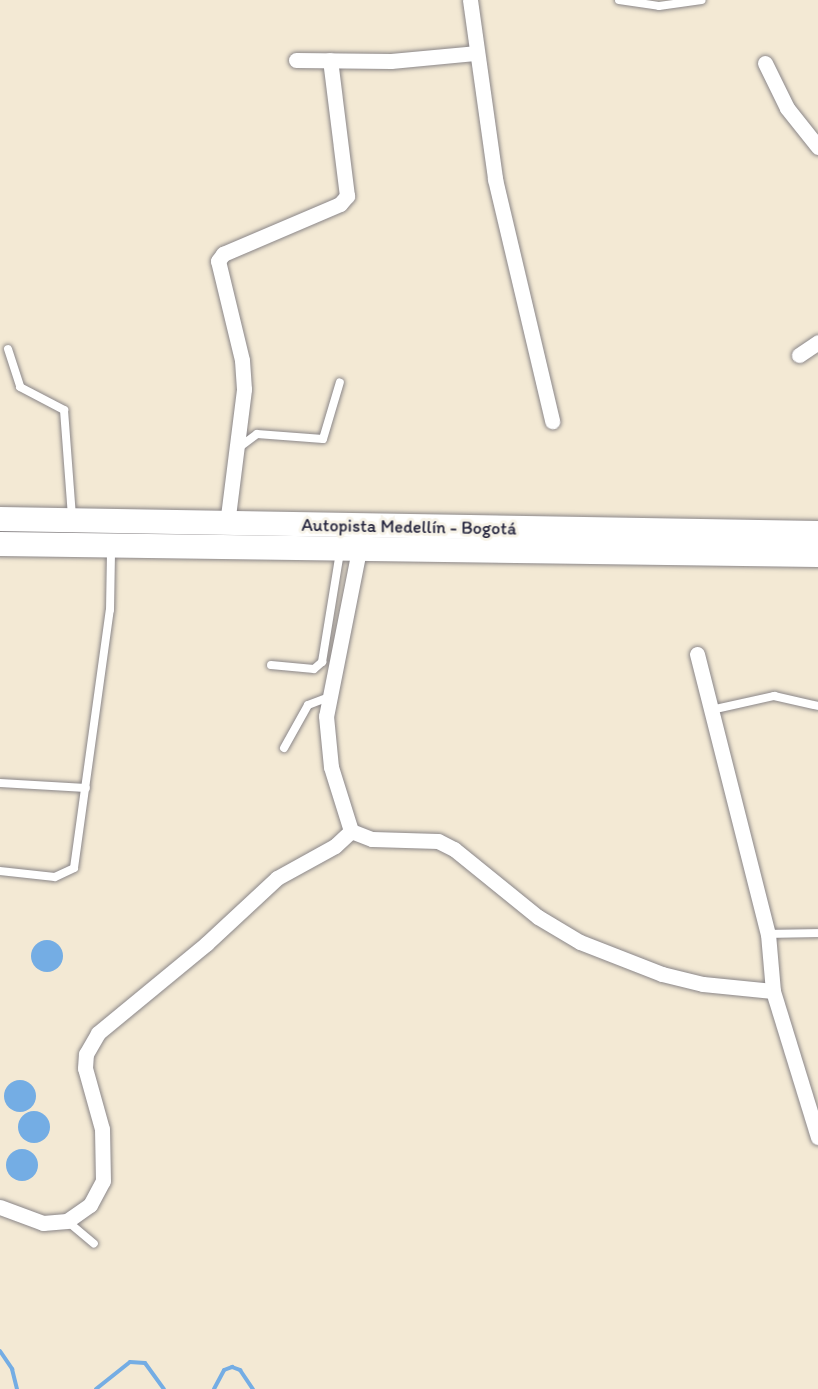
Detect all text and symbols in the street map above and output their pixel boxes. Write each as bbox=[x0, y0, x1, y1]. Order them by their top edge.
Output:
street label: Autopista Medellín - Bogotá bbox=[301, 514, 517, 540]

